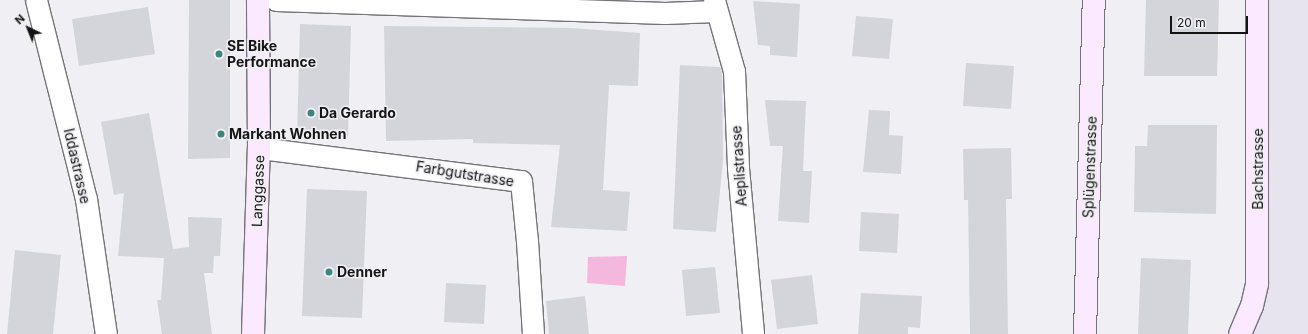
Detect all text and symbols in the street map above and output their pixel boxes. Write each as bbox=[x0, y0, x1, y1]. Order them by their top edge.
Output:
north arrow bbox=[8, 8, 48, 48]
scale bar bbox=[1172, 8, 1250, 34]
text: N bbox=[12, 11, 28, 27]
text: 20 m bbox=[1177, 15, 1206, 30]
place label: SE Bike Performance bbox=[227, 38, 316, 70]
marker: SE Bike Performance bbox=[214, 49, 224, 59]
place label: Da Gerardo bbox=[319, 105, 396, 121]
marker: Da Gerardo bbox=[306, 108, 316, 118]
street label: Splügenstrasse bbox=[1080, 116, 1100, 218]
street label: Aeplistrasse bbox=[728, 125, 750, 207]
place label: Markant Wohnen bbox=[229, 126, 346, 142]
street label: Iddastrasse bbox=[60, 127, 94, 205]
street label: Bachstrasse bbox=[1250, 128, 1266, 210]
marker: Markant Wohnen bbox=[216, 129, 226, 139]
street label: Langgasse bbox=[248, 155, 268, 227]
street label: Farbgutstrasse bbox=[415, 158, 515, 190]
place label: Denner bbox=[337, 264, 387, 280]
marker: Denner bbox=[324, 267, 334, 277]

